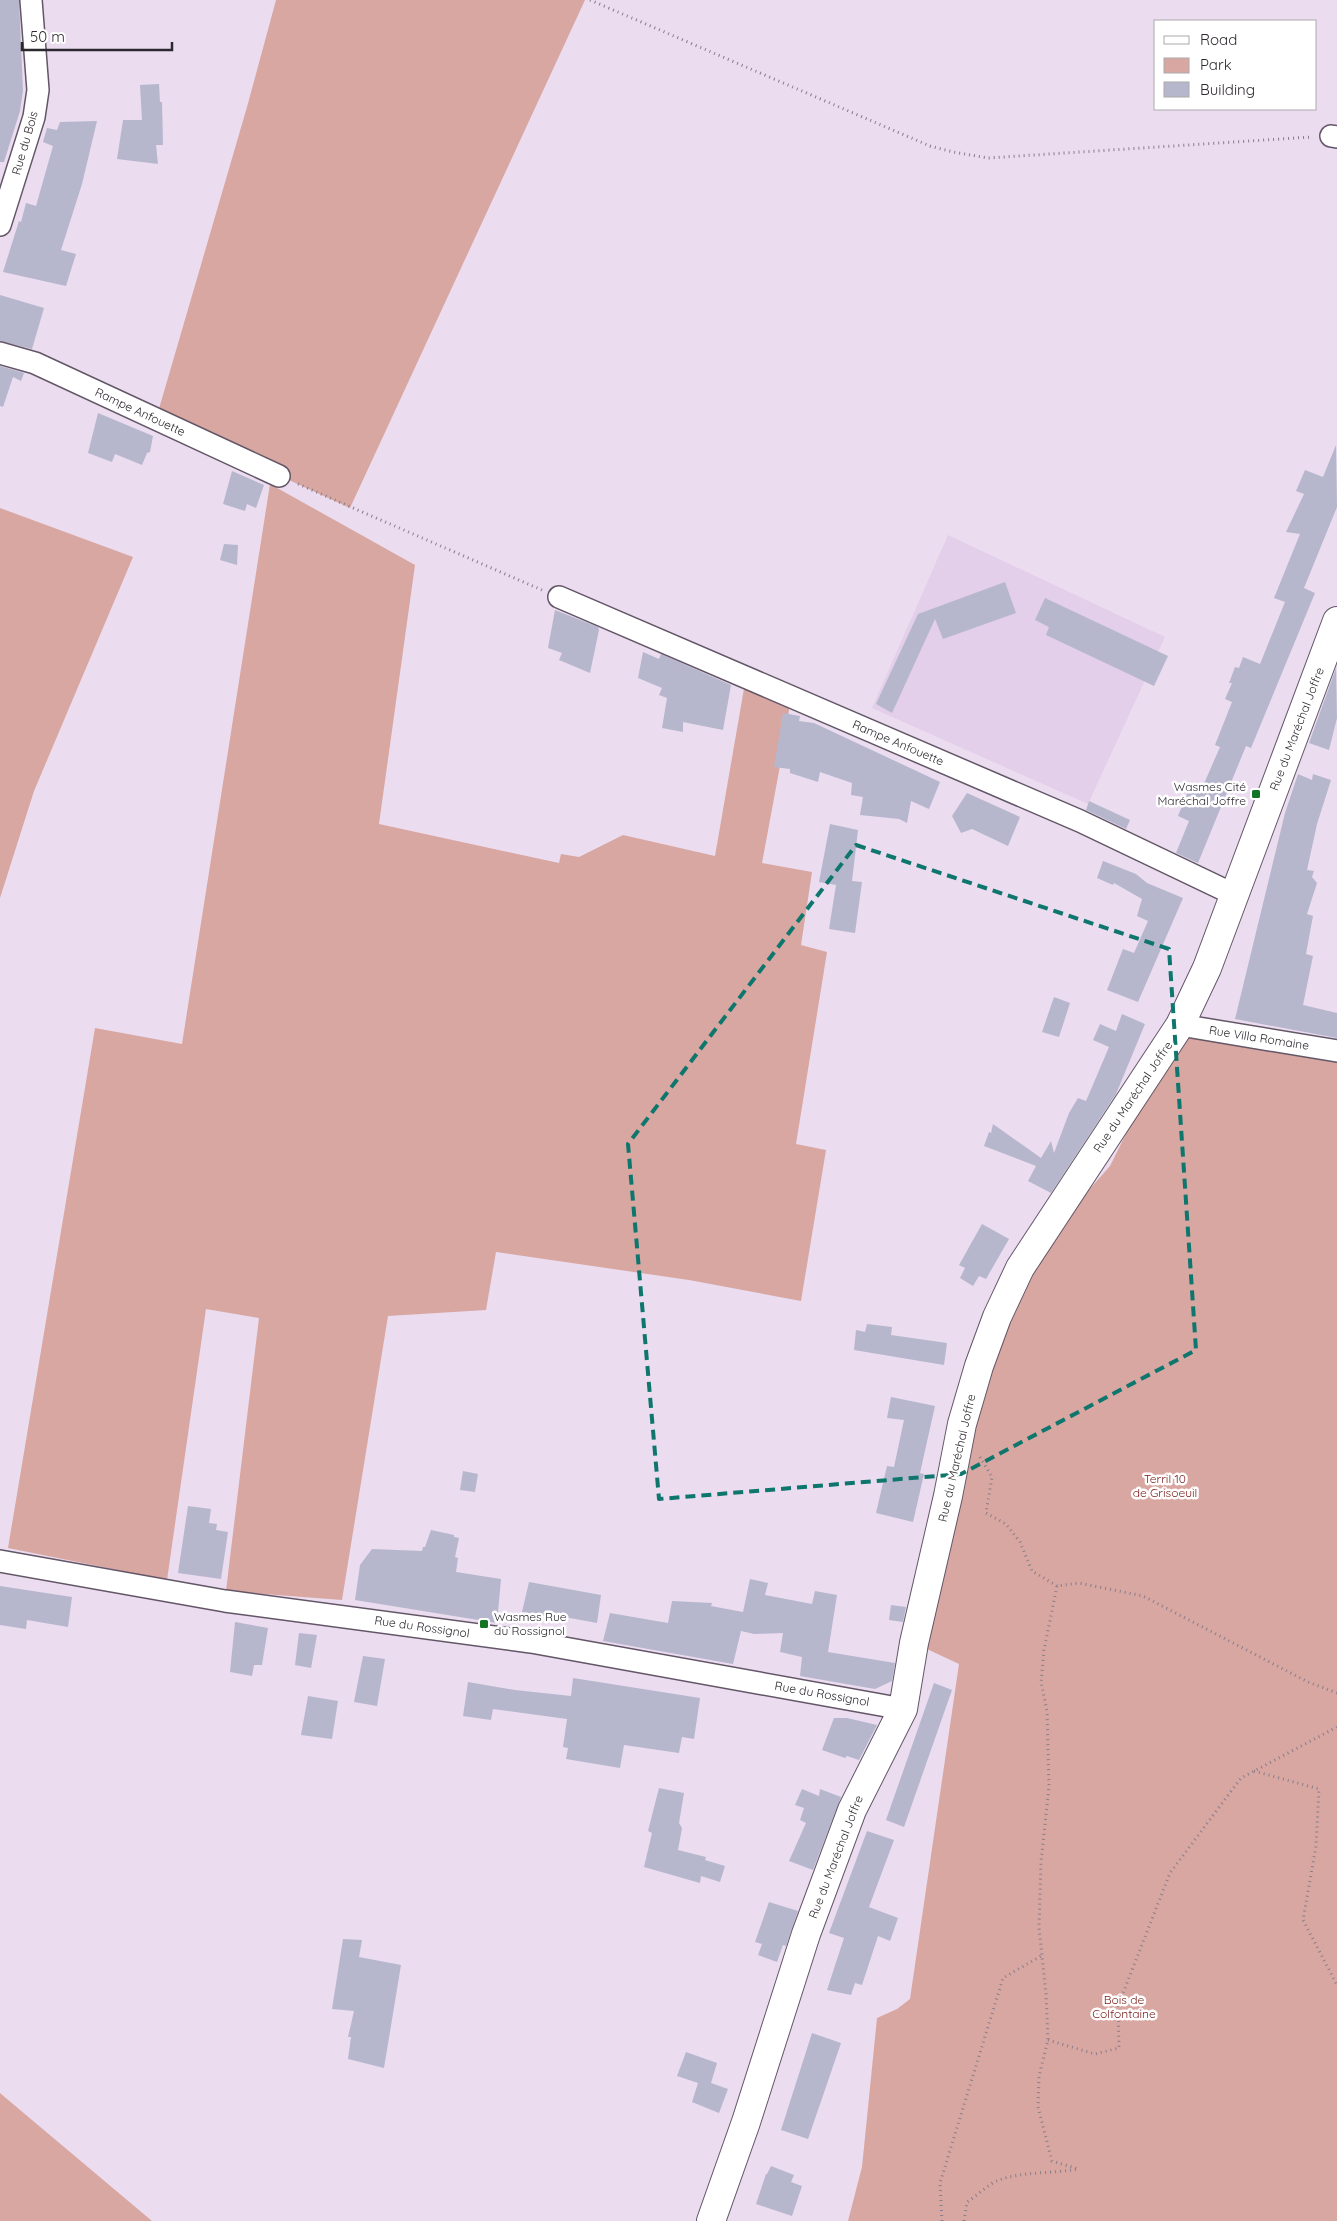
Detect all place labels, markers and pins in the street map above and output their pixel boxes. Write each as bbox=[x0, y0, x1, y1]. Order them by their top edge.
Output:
place label: Wasmes Cité Maréchal Joffre bbox=[1157, 779, 1246, 808]
marker: Wasmes Cité Maréchal Joffre bbox=[1250, 788, 1262, 800]
place label: Wasmes Rue du Rossignol bbox=[494, 1609, 567, 1638]
marker: Wasmes Rue du Rossignol bbox=[478, 1618, 490, 1630]

